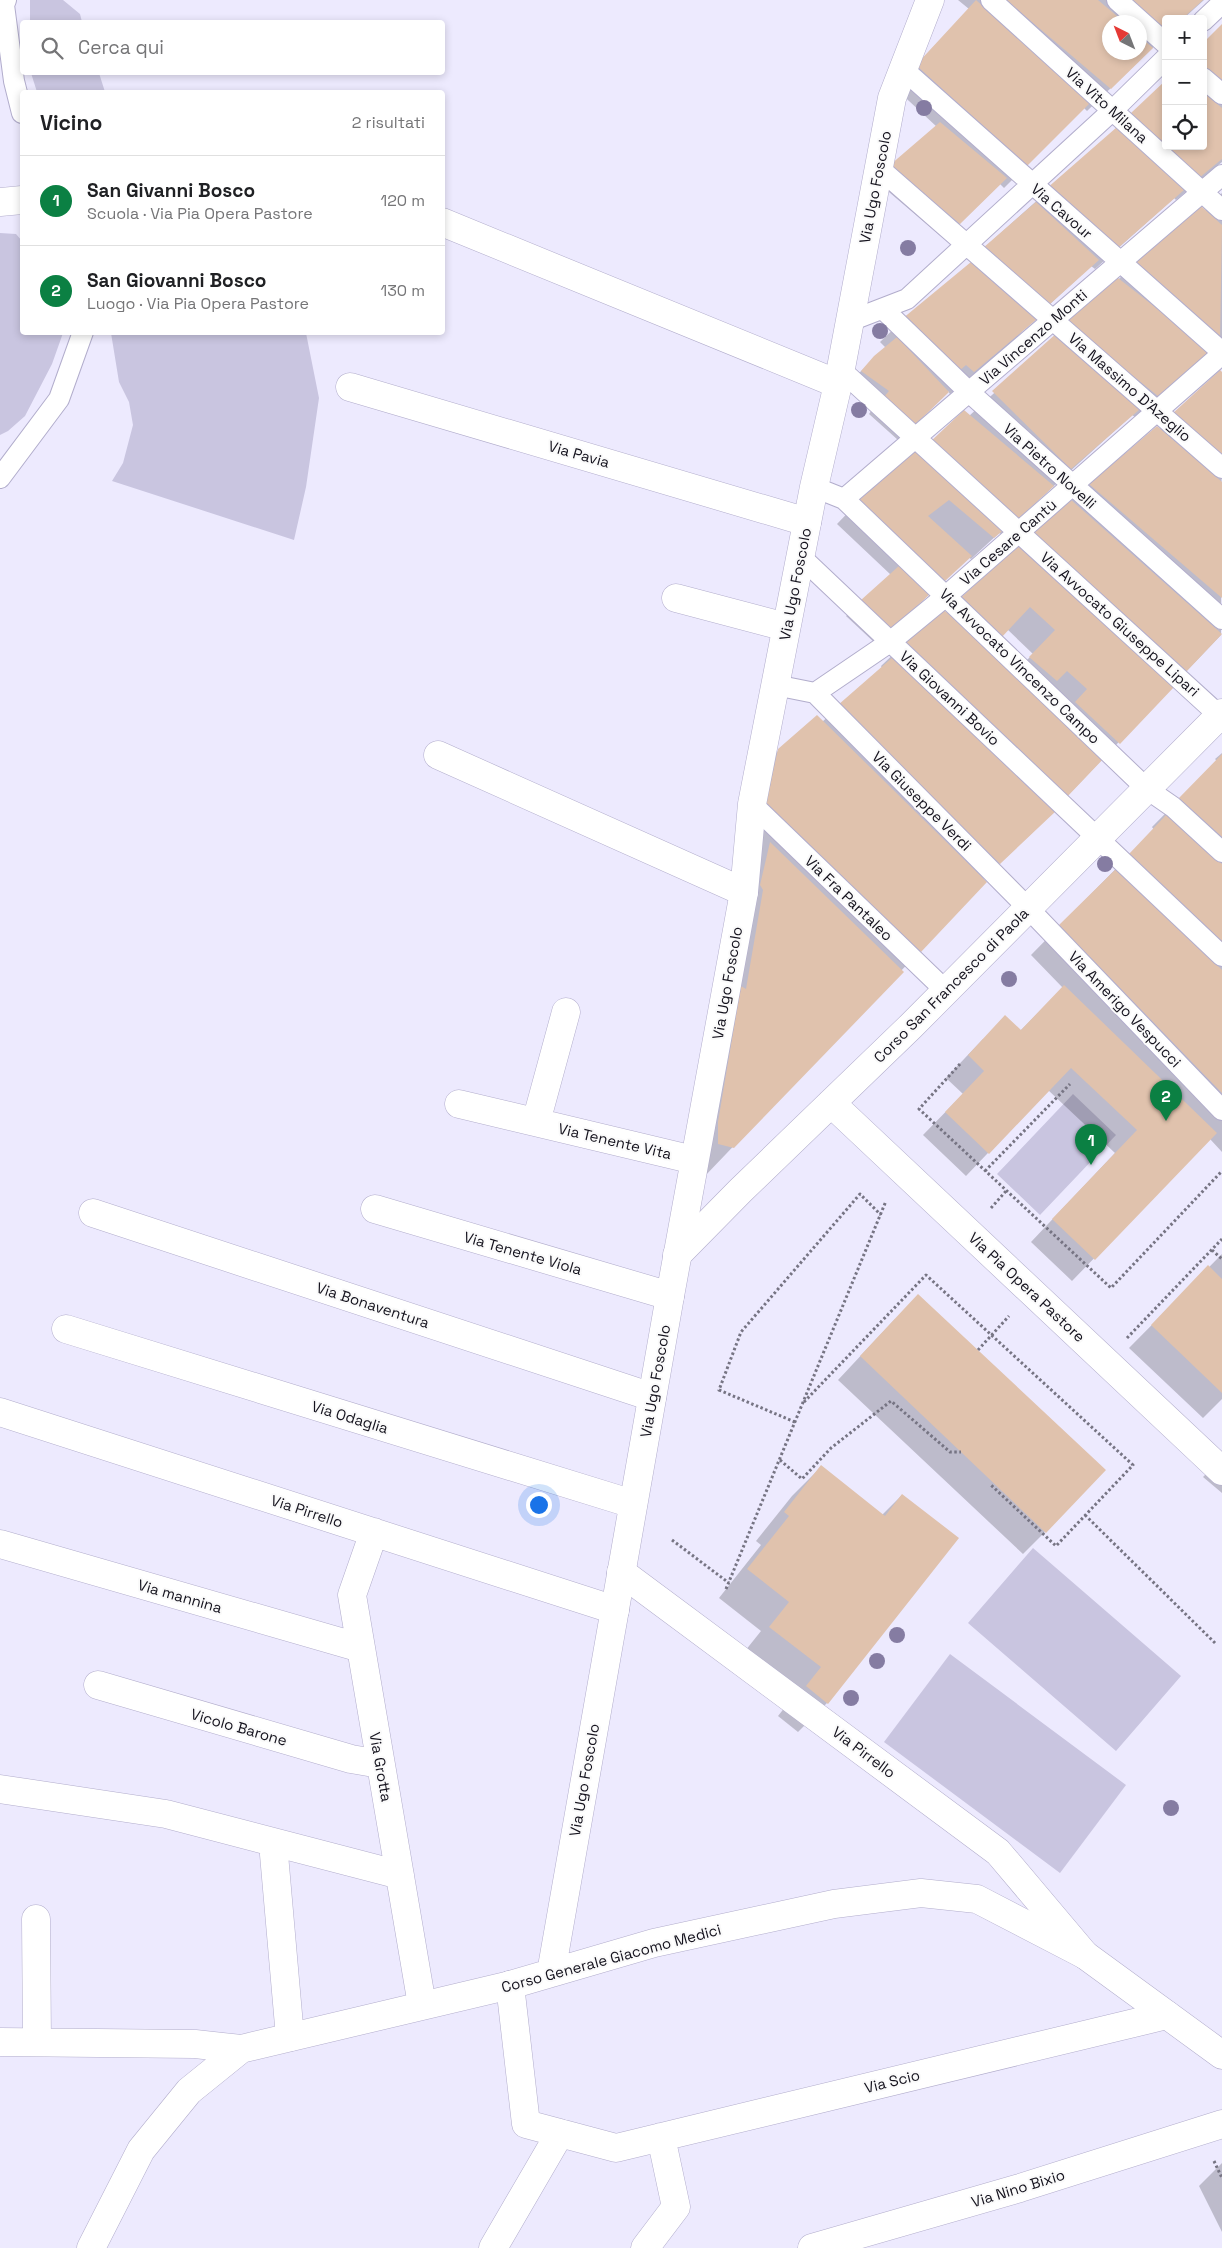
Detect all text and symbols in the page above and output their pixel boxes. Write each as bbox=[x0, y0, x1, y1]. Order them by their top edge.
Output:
north arrow bbox=[1102, 15, 1147, 60]
map controls bbox=[1162, 15, 1207, 150]
button: + bbox=[1162, 15, 1207, 60]
search box bbox=[20, 20, 445, 75]
icon: search bbox=[38, 34, 66, 62]
text: Cerca qui bbox=[78, 35, 164, 60]
button: − bbox=[1162, 60, 1207, 105]
street label: Via Vito Milana bbox=[1062, 63, 1153, 147]
button: locate bbox=[1162, 105, 1207, 150]
text: Vicino bbox=[40, 109, 102, 136]
text: 2 risultati bbox=[352, 112, 425, 133]
street label: Via Ugo Foscolo bbox=[855, 129, 895, 245]
text: San Givanni Bosco bbox=[87, 178, 255, 203]
street label: Via Cavour bbox=[1027, 179, 1097, 243]
text: 1 bbox=[52, 190, 60, 211]
text: 120 m bbox=[381, 190, 425, 211]
text: Scuola · Via Pia Opera Pastore bbox=[87, 203, 313, 224]
text: San Giovanni Bosco bbox=[87, 268, 266, 293]
text: 2 bbox=[51, 280, 61, 301]
text: 130 m bbox=[381, 280, 425, 301]
street label: Via Vincenzo Monti bbox=[975, 285, 1091, 389]
text: Luogo · Via Pia Opera Pastore bbox=[87, 293, 309, 314]
street label: Via Massimo D'Azeglio bbox=[1065, 328, 1195, 446]
street label: Via Pietro Novelli bbox=[1000, 419, 1100, 513]
street label: Via Pavia bbox=[546, 436, 612, 472]
street label: Via Cesare Cantù bbox=[956, 495, 1060, 589]
street label: Via Ugo Foscolo bbox=[775, 526, 815, 642]
street label: Via Avvocato Giuseppe Lipari bbox=[1037, 548, 1203, 700]
street label: Via Avvocato Vincenzo Campo bbox=[936, 584, 1104, 748]
street label: Via Giovanni Bovio bbox=[896, 647, 1004, 749]
street label: Via Giuseppe Verdi bbox=[868, 747, 976, 855]
street label: Via Fra Pantaleo bbox=[801, 851, 897, 945]
street label: Corso San Francesco di Paola bbox=[870, 903, 1033, 1066]
street label: Via Ugo Foscolo bbox=[708, 925, 746, 1041]
street label: Via Amerigo Vespucci bbox=[1065, 947, 1185, 1071]
pin: 2 bbox=[1150, 1080, 1182, 1121]
street label: Via Tenente Vita bbox=[556, 1119, 674, 1163]
pin: 1 bbox=[1075, 1124, 1107, 1165]
street label: Via Tenente Viola bbox=[462, 1227, 585, 1279]
street label: Via Pia Opera Pastore bbox=[965, 1228, 1089, 1346]
street label: Via Bonaventura bbox=[314, 1278, 432, 1332]
street label: Via Ugo Foscolo bbox=[636, 1323, 674, 1439]
street label: Via Odaglia bbox=[309, 1396, 391, 1438]
street label: Via Pirrello bbox=[269, 1490, 345, 1532]
your location bbox=[526, 1492, 552, 1518]
street label: Via mannina bbox=[136, 1575, 225, 1617]
street label: Vicolo Barone bbox=[189, 1704, 289, 1750]
street label: Via Ugo Foscolo bbox=[565, 1722, 603, 1838]
street label: Via Pirrello bbox=[828, 1722, 900, 1782]
street label: Via Grotta bbox=[366, 1731, 397, 1804]
street label: Corso Generale Giacomo Medici bbox=[499, 1919, 723, 1997]
street label: Via Scio bbox=[862, 2065, 922, 2097]
street label: Via Nino Bixio bbox=[969, 2165, 1067, 2211]

